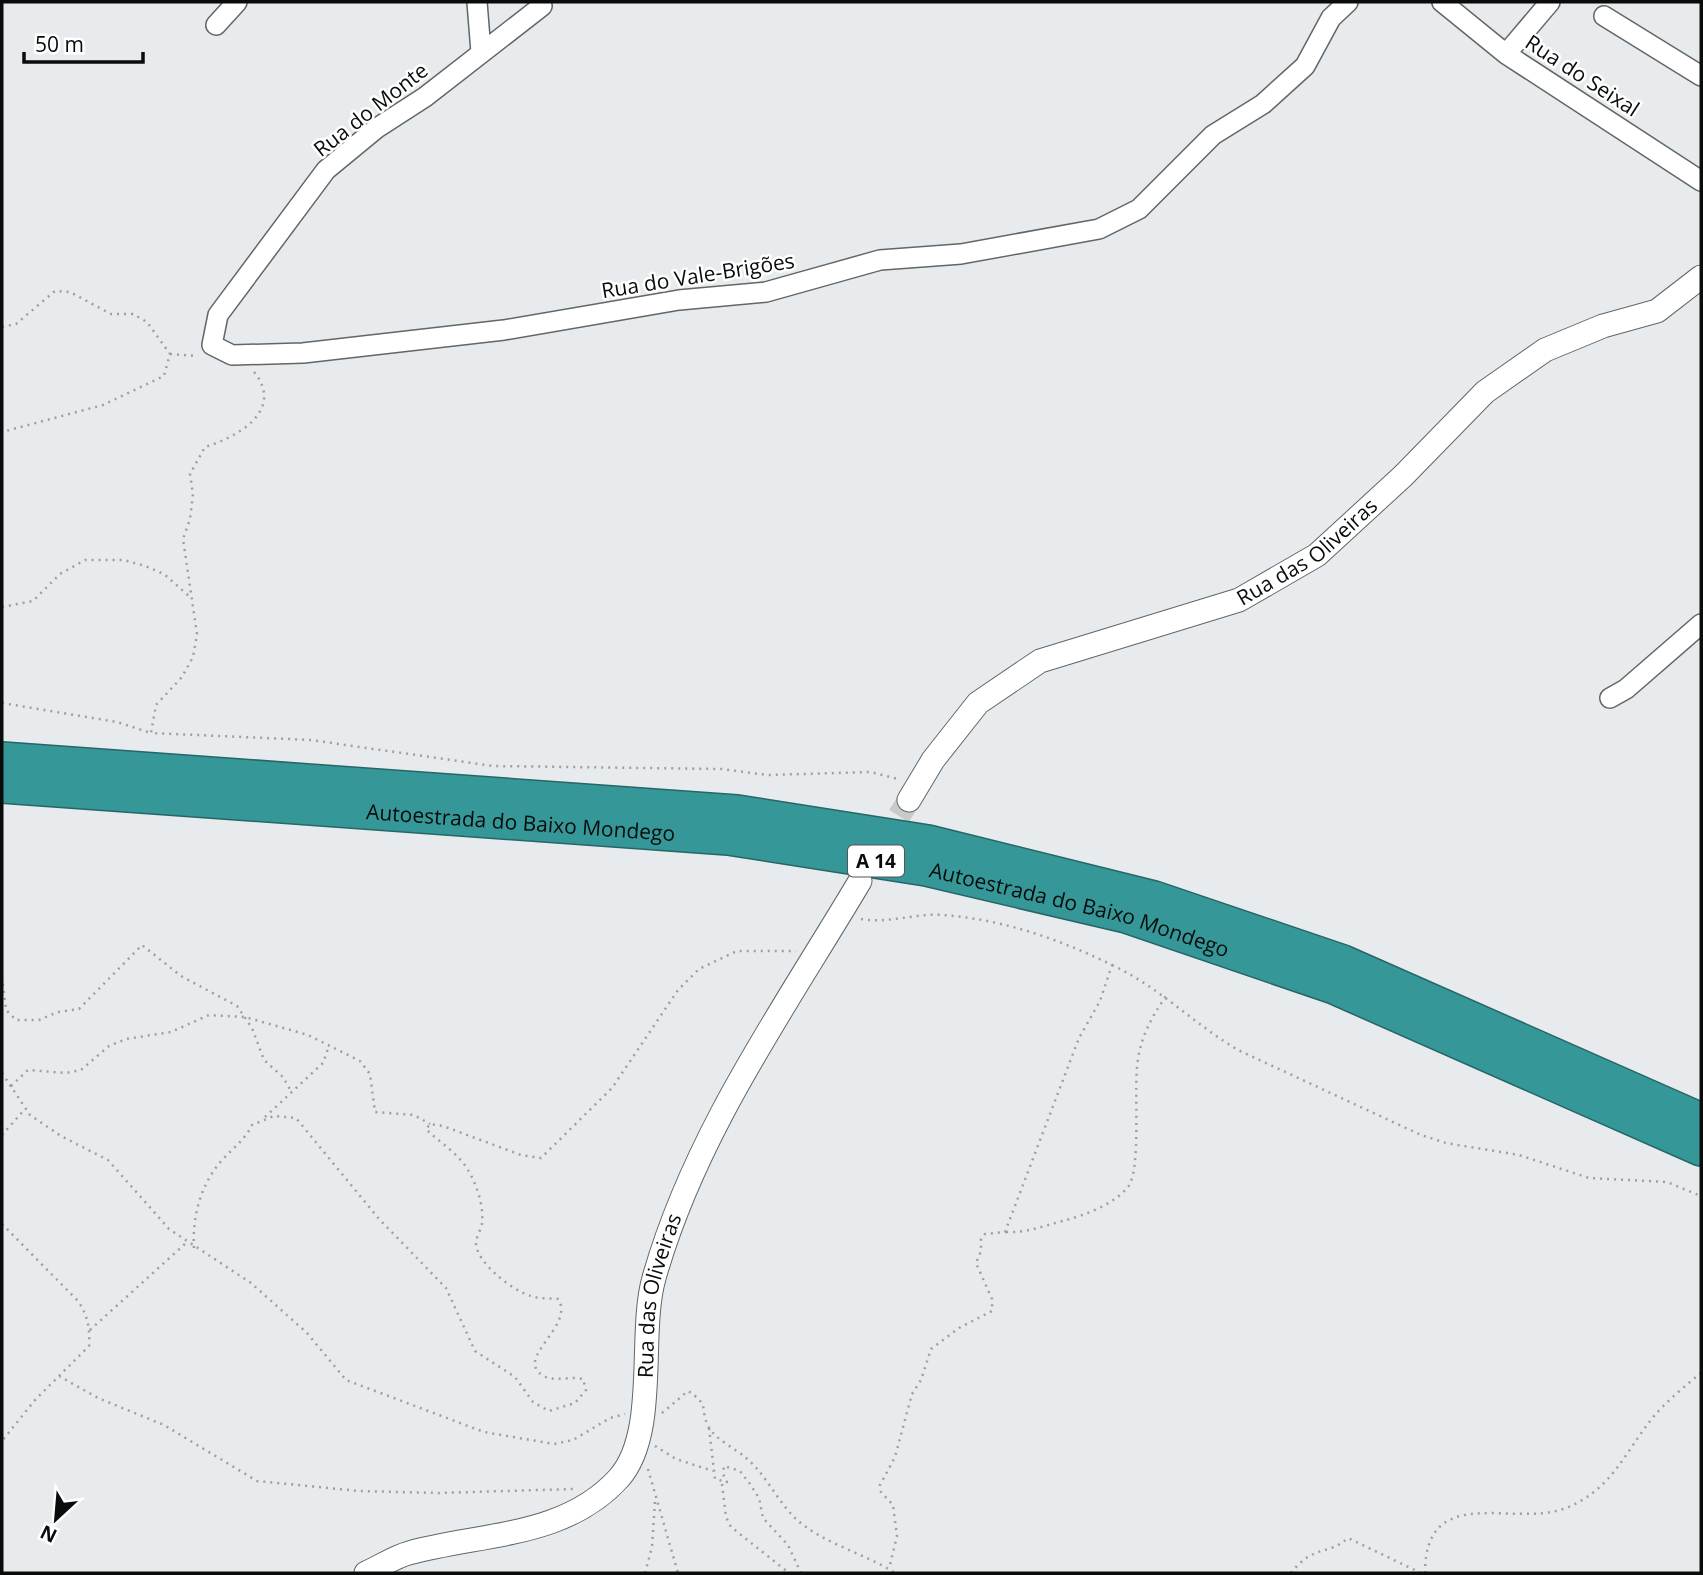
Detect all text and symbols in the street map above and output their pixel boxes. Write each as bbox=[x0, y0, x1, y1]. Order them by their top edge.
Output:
scale bar bbox=[24, 21, 144, 65]
street label: Rua do Seixal bbox=[1520, 28, 1645, 122]
text: 50 m bbox=[35, 30, 84, 58]
street label: Rua do Monte bbox=[308, 56, 433, 163]
street label: Rua do Vale-Brigões bbox=[599, 246, 796, 304]
street label: Rua das Oliveiras bbox=[1231, 491, 1383, 611]
street label: Autoestrada do Baixo Mondego bbox=[365, 797, 676, 847]
road number: A 14 bbox=[848, 846, 904, 876]
street label: Autoestrada do Baixo Mondego bbox=[927, 855, 1233, 963]
street label: Rua das Oliveiras bbox=[631, 1209, 688, 1379]
north arrow bbox=[21, 1484, 91, 1554]
text: N bbox=[36, 1519, 61, 1549]

